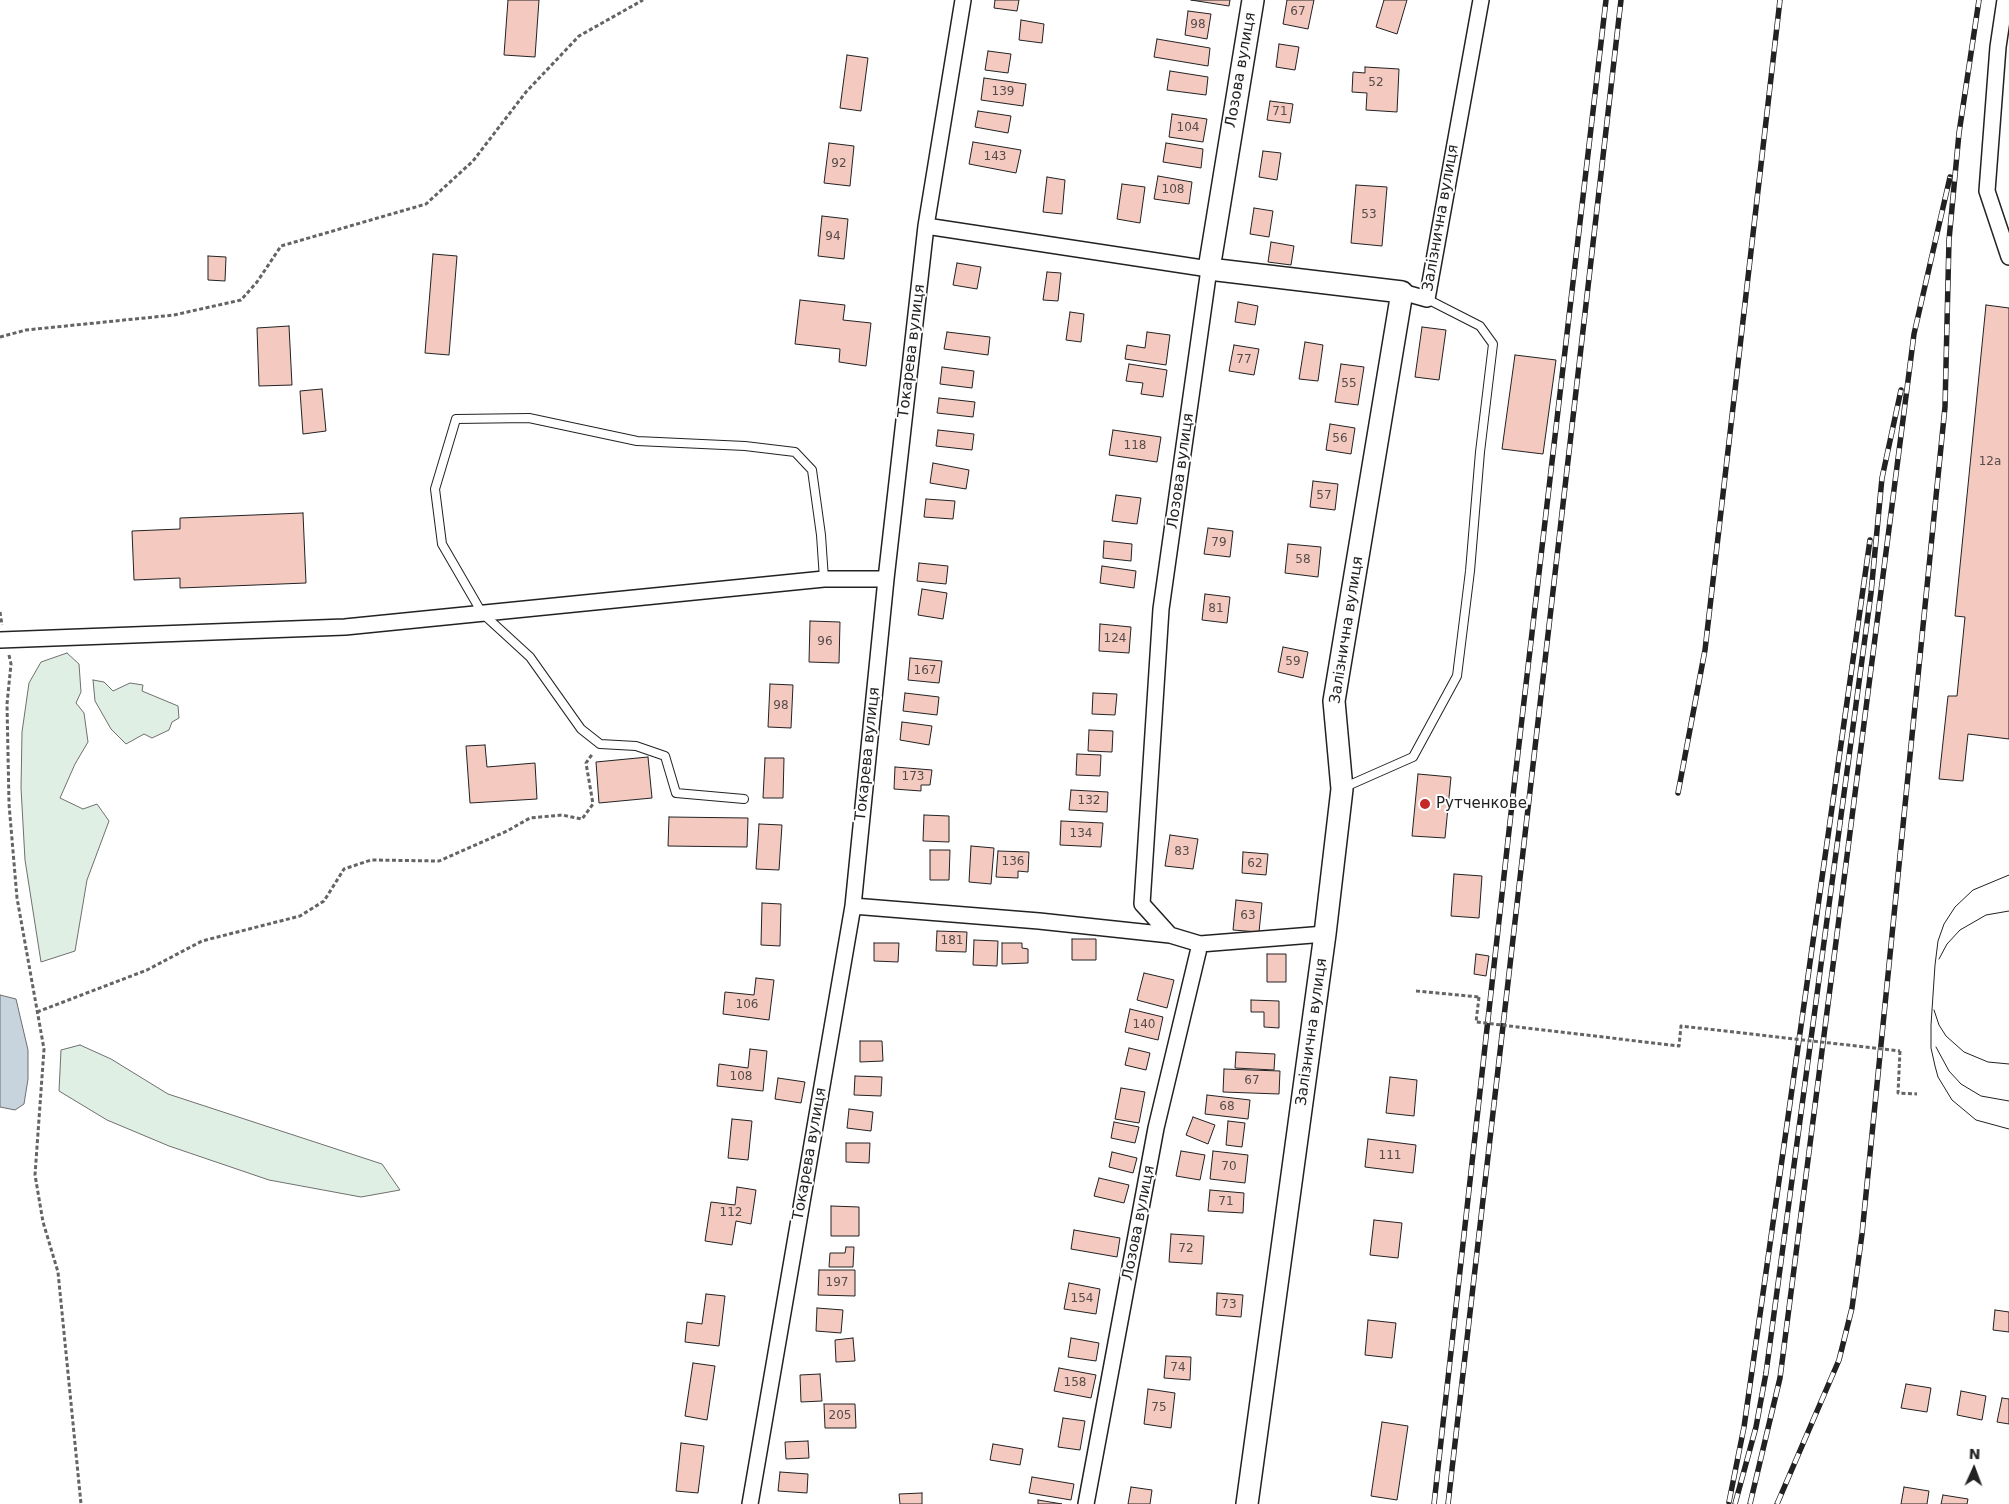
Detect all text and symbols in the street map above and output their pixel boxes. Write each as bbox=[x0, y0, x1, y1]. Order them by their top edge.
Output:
house number: 67 bbox=[1290, 5, 1306, 19]
street label: Лозова вулиця bbox=[1222, 11, 1260, 129]
house number: 98 bbox=[1190, 18, 1206, 32]
house number: 52 bbox=[1368, 76, 1384, 90]
house number: 139 bbox=[992, 85, 1014, 99]
house number: 71 bbox=[1272, 105, 1288, 119]
house number: 104 bbox=[1177, 121, 1199, 135]
street label: Залізнична вулиця bbox=[1419, 143, 1463, 293]
house number: 143 bbox=[984, 150, 1006, 164]
house number: 92 bbox=[831, 157, 847, 171]
house number: 108 bbox=[1162, 183, 1184, 197]
house number: 53 bbox=[1361, 208, 1377, 222]
house number: 94 bbox=[825, 230, 841, 244]
street label: Токарева вулиця bbox=[895, 283, 929, 419]
house number: 77 bbox=[1236, 353, 1252, 367]
house number: 55 bbox=[1341, 377, 1357, 391]
street label: Лозова вулиця bbox=[1164, 412, 1198, 530]
house number: 56 bbox=[1332, 432, 1348, 446]
house number: 118 bbox=[1124, 439, 1146, 453]
house number: 12а bbox=[1979, 455, 2001, 469]
house number: 57 bbox=[1316, 489, 1332, 503]
house number: 79 bbox=[1211, 536, 1227, 550]
house number: 58 bbox=[1295, 553, 1311, 567]
street label: Залізнична вулиця bbox=[1326, 555, 1368, 705]
house number: 81 bbox=[1208, 602, 1224, 616]
house number: 124 bbox=[1104, 632, 1126, 646]
house number: 96 bbox=[817, 635, 833, 649]
house number: 59 bbox=[1285, 655, 1301, 669]
house number: 167 bbox=[914, 664, 936, 678]
street label: Токарева вулиця bbox=[852, 686, 884, 822]
house number: 98 bbox=[773, 699, 789, 713]
house number: 173 bbox=[902, 770, 924, 784]
house number: 132 bbox=[1078, 794, 1100, 808]
place label: Рутченкове bbox=[1436, 795, 1527, 813]
marker: Рутченкове bbox=[1418, 797, 1432, 811]
house number: 134 bbox=[1070, 827, 1092, 841]
house number: 83 bbox=[1174, 845, 1190, 859]
house number: 136 bbox=[1002, 855, 1024, 869]
house number: 62 bbox=[1247, 857, 1263, 871]
house number: 63 bbox=[1240, 909, 1256, 923]
house number: 181 bbox=[941, 934, 963, 948]
street label: Залізнична вулиця bbox=[1293, 957, 1331, 1107]
house number: 106 bbox=[736, 998, 758, 1012]
house number: 140 bbox=[1133, 1018, 1155, 1032]
house number: 108 bbox=[730, 1070, 752, 1084]
house number: 67 bbox=[1244, 1074, 1260, 1088]
street label: Токарева вулиця bbox=[789, 1086, 831, 1222]
house number: 68 bbox=[1219, 1100, 1235, 1114]
house number: 111 bbox=[1379, 1149, 1401, 1163]
house number: 70 bbox=[1221, 1160, 1237, 1174]
street label: Лозова вулиця bbox=[1119, 1164, 1159, 1282]
house number: 71 bbox=[1218, 1195, 1234, 1209]
house number: 112 bbox=[720, 1206, 742, 1220]
house number: 72 bbox=[1178, 1242, 1194, 1256]
house number: 197 bbox=[826, 1276, 848, 1290]
house number: 154 bbox=[1071, 1292, 1093, 1306]
house number: 73 bbox=[1221, 1298, 1237, 1312]
house number: 74 bbox=[1170, 1361, 1186, 1375]
house number: 158 bbox=[1064, 1376, 1086, 1390]
house number: 75 bbox=[1151, 1401, 1167, 1415]
house number: 205 bbox=[829, 1409, 851, 1423]
north arrow bbox=[1949, 1444, 1999, 1494]
text: N bbox=[1968, 1446, 1981, 1462]

